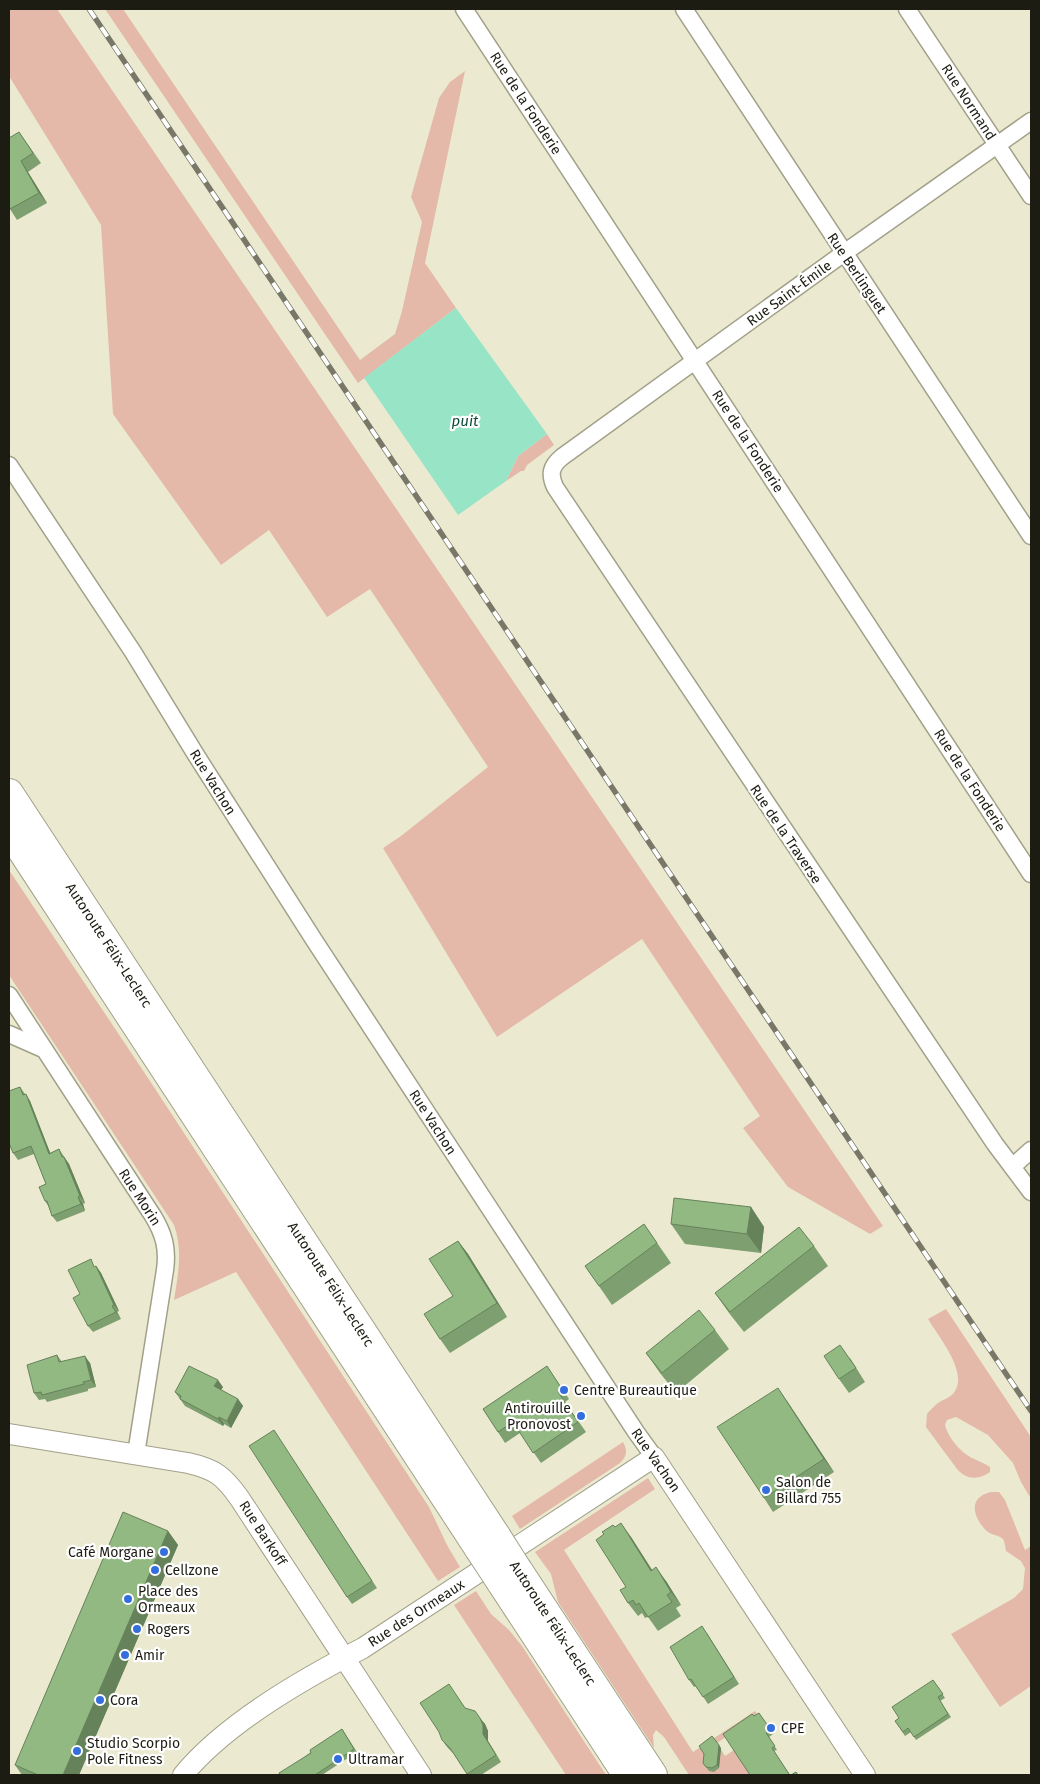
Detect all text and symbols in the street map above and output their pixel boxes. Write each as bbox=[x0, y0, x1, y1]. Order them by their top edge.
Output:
street label: Rue de la Fonderie bbox=[486, 49, 565, 158]
street label: Rue Normand bbox=[938, 61, 999, 144]
street label: Rue Berlinguet bbox=[823, 230, 890, 318]
street label: Rue Saint-Émile bbox=[743, 256, 835, 330]
street label: Rue de la Fonderie bbox=[708, 387, 787, 496]
water label: puit bbox=[452, 412, 479, 430]
street label: Rue de la Fonderie bbox=[930, 726, 1009, 835]
street label: Rue Vachon bbox=[186, 746, 239, 818]
street label: Rue de la Traverse bbox=[746, 781, 825, 887]
street label: Autoroute Félix-Leclerc bbox=[62, 880, 155, 1011]
street label: Rue Vachon bbox=[405, 1087, 460, 1158]
street label: Rue Morin bbox=[115, 1166, 164, 1229]
street label: Autoroute Félix-Leclerc bbox=[284, 1219, 377, 1350]
place label: Centre Bureautique bbox=[574, 1382, 697, 1399]
marker: Centre Bureautique bbox=[558, 1384, 570, 1396]
place label: Antirouille Pronovost bbox=[505, 1400, 572, 1433]
marker: Antirouille Pronovost bbox=[575, 1410, 587, 1422]
street label: Rue Vachon bbox=[627, 1425, 684, 1496]
place label: Salon de Billard 755 bbox=[776, 1474, 841, 1507]
marker: Salon de Billard 755 bbox=[760, 1484, 772, 1496]
street label: Rue Barkoff bbox=[235, 1498, 291, 1570]
place label: Café Morgane bbox=[68, 1544, 154, 1561]
marker: Café Morgane bbox=[158, 1546, 170, 1558]
street label: Autoroute Félix-Leclerc bbox=[506, 1558, 599, 1689]
place label: Cellzone bbox=[165, 1562, 219, 1579]
marker: Cellzone bbox=[149, 1564, 161, 1576]
street label: Rue des Ormeaux bbox=[365, 1576, 468, 1651]
place label: Place des Ormeaux bbox=[138, 1583, 198, 1616]
marker: Place des Ormeaux bbox=[122, 1593, 134, 1605]
place label: Rogers bbox=[147, 1621, 190, 1638]
marker: Rogers bbox=[131, 1623, 143, 1635]
place label: Amir bbox=[135, 1647, 165, 1664]
marker: Amir bbox=[119, 1649, 131, 1661]
place label: Cora bbox=[110, 1692, 138, 1709]
marker: Cora bbox=[94, 1694, 106, 1706]
place label: CPE bbox=[781, 1720, 804, 1737]
marker: CPE bbox=[765, 1722, 777, 1734]
place label: Studio Scorpio Pole Fitness bbox=[87, 1735, 180, 1768]
marker: Studio Scorpio Pole Fitness bbox=[71, 1745, 83, 1757]
place label: Ultramar bbox=[348, 1751, 405, 1768]
marker: Ultramar bbox=[332, 1753, 344, 1765]

